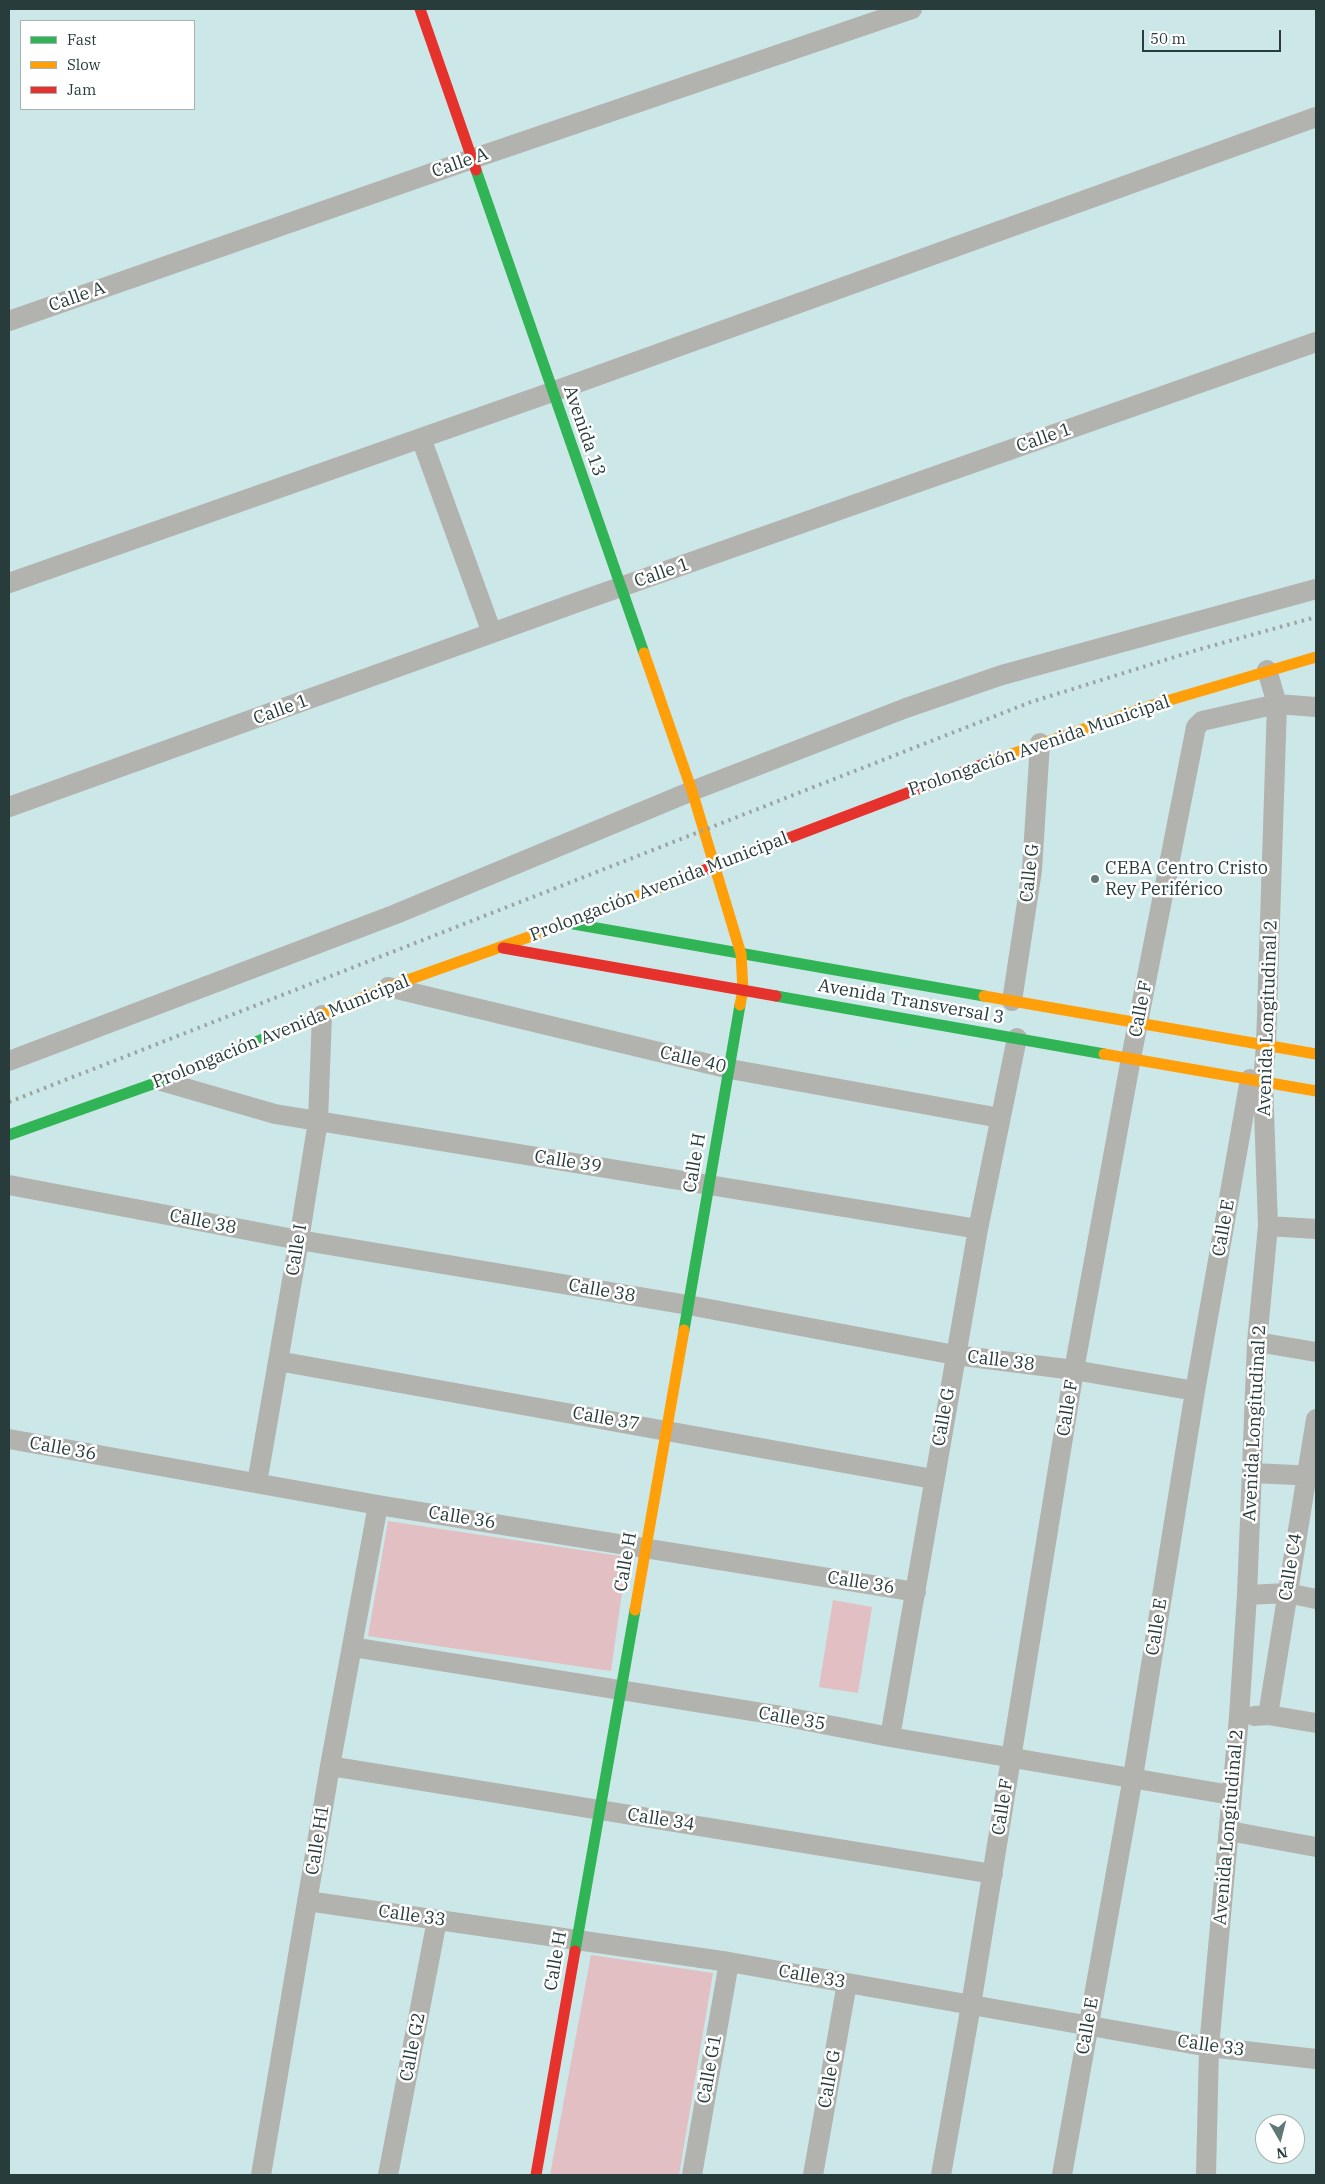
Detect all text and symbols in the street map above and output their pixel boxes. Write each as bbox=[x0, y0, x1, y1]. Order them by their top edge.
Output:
legend bbox=[20, 20, 195, 110]
scale bar bbox=[1145, 20, 1284, 52]
text: 50 m bbox=[1150, 29, 1186, 48]
text: Fast bbox=[67, 30, 97, 49]
text: Slow bbox=[67, 55, 100, 74]
text: Jam bbox=[67, 80, 96, 99]
street label: Calle A bbox=[429, 143, 491, 183]
street label: Calle A bbox=[46, 277, 108, 317]
street label: Avenida 13 bbox=[558, 383, 610, 479]
street label: Calle 1 bbox=[1014, 419, 1074, 457]
street label: Calle 1 bbox=[632, 554, 692, 592]
street label: Calle 1 bbox=[251, 690, 311, 730]
street label: Prolongación Avenida Municipal bbox=[905, 691, 1173, 801]
street label: Prolongación Avenida Municipal bbox=[527, 828, 791, 946]
street label: Calle G bbox=[1016, 843, 1044, 903]
place label: CEBA Centro Cristo Rey Periférico bbox=[1105, 858, 1268, 901]
marker: CEBA Centro Cristo Rey Periférico bbox=[1089, 873, 1101, 885]
street label: Avenida Longitudinal 2 bbox=[1254, 919, 1282, 1117]
street label: Prolongación Avenida Municipal bbox=[149, 970, 413, 1094]
street label: Avenida Transversal 3 bbox=[816, 975, 1006, 1029]
street label: Calle F bbox=[1125, 979, 1157, 1039]
street label: Calle 40 bbox=[658, 1042, 728, 1078]
street label: Calle H bbox=[679, 1132, 711, 1194]
street label: Calle 39 bbox=[533, 1146, 603, 1178]
street label: Calle E bbox=[1208, 1198, 1240, 1258]
street label: Calle 38 bbox=[168, 1205, 238, 1239]
street label: Calle I bbox=[282, 1223, 312, 1277]
street label: Calle 38 bbox=[567, 1274, 637, 1308]
street label: Avenida Longitudinal 2 bbox=[1239, 1324, 1271, 1522]
street label: Calle 38 bbox=[966, 1346, 1036, 1376]
street label: Calle F bbox=[1053, 1378, 1083, 1438]
street label: Calle G bbox=[928, 1386, 960, 1448]
street label: Calle 37 bbox=[571, 1402, 641, 1436]
street label: Calle 36 bbox=[28, 1432, 98, 1466]
street label: Calle 36 bbox=[427, 1502, 497, 1534]
street label: Calle H bbox=[610, 1531, 642, 1593]
street label: Calle C4 bbox=[1275, 1532, 1307, 1602]
street label: Calle 36 bbox=[826, 1567, 896, 1599]
street label: Calle E bbox=[1142, 1597, 1172, 1657]
street label: Calle 35 bbox=[757, 1702, 827, 1736]
street label: Avenida Longitudinal 2 bbox=[1210, 1728, 1248, 1926]
street label: Calle F bbox=[988, 1777, 1018, 1837]
street label: Calle H1 bbox=[302, 1803, 334, 1877]
street label: Calle 34 bbox=[626, 1804, 696, 1836]
street label: Calle 33 bbox=[377, 1901, 447, 1931]
street label: Calle H bbox=[540, 1930, 572, 1992]
street label: Calle 33 bbox=[777, 1960, 847, 1994]
street label: Calle E bbox=[1072, 1996, 1104, 2056]
street label: Calle G2 bbox=[396, 2011, 430, 2083]
street label: Calle 33 bbox=[1176, 2031, 1246, 2061]
street label: Calle G1 bbox=[693, 2033, 727, 2105]
street label: Calle G bbox=[814, 2048, 846, 2110]
north arrow bbox=[1255, 2114, 1305, 2164]
text: N bbox=[1275, 2143, 1289, 2163]

